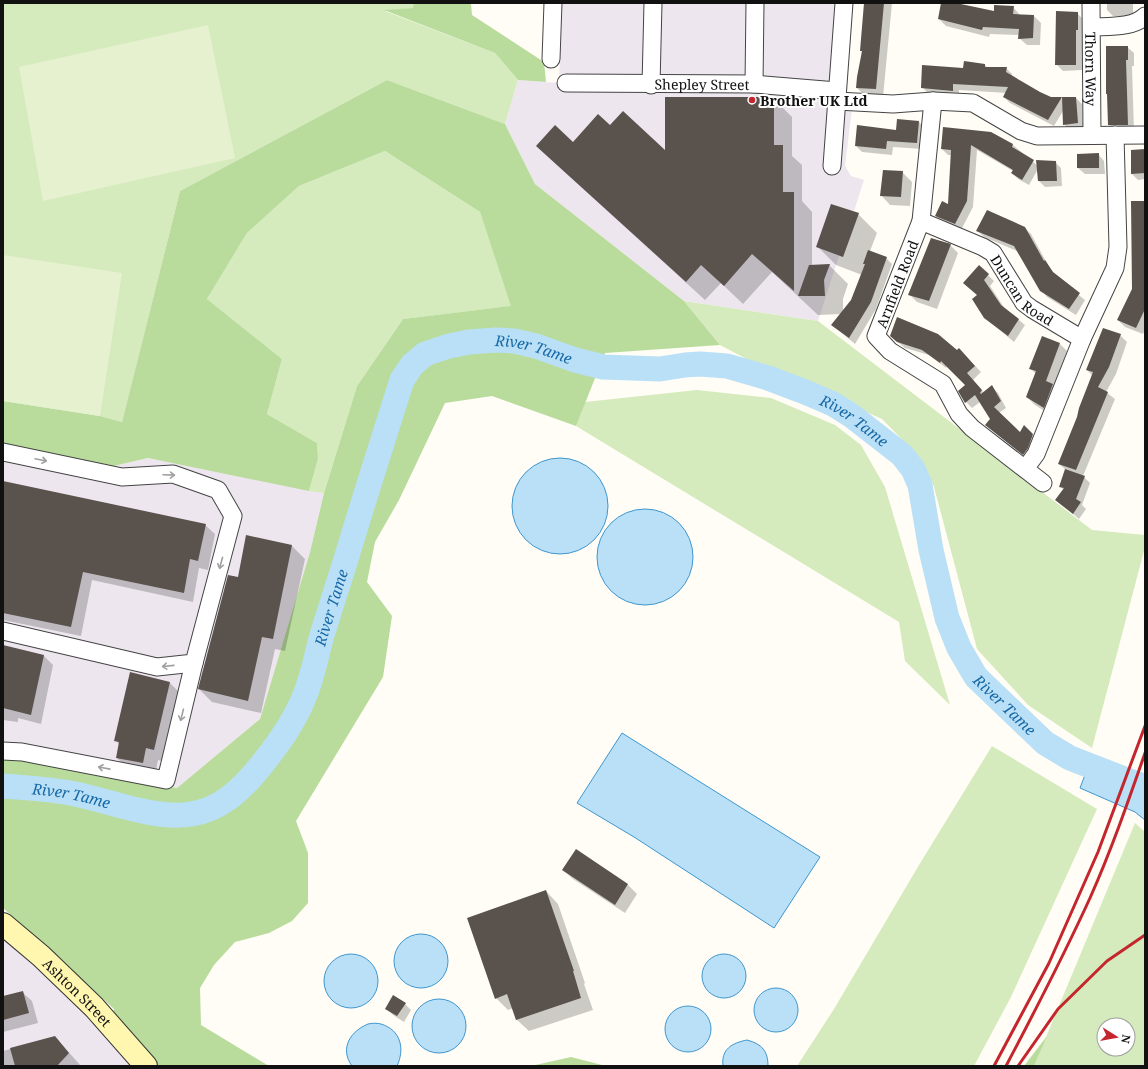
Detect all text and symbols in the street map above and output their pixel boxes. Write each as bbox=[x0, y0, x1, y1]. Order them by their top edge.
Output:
street label: Thorn Way bbox=[1082, 32, 1101, 106]
street label: Shepley Street bbox=[654, 74, 750, 93]
place label: Brother UK Ltd bbox=[760, 91, 868, 110]
marker: Brother UK Ltd bbox=[747, 95, 757, 105]
street label: Arnfield Road bbox=[872, 237, 923, 331]
street label: Duncan Road bbox=[987, 251, 1058, 330]
water label: River Tame bbox=[494, 330, 576, 368]
water label: River Tame bbox=[816, 389, 893, 451]
one-way arrow bbox=[34, 457, 47, 465]
one-way arrow bbox=[162, 471, 175, 479]
one-way arrow bbox=[216, 556, 224, 569]
water label: River Tame bbox=[309, 566, 352, 649]
one-way arrow bbox=[162, 662, 175, 670]
water label: River Tame bbox=[969, 669, 1041, 740]
one-way arrow bbox=[177, 708, 185, 721]
one-way arrow bbox=[98, 764, 111, 772]
water label: River Tame bbox=[30, 778, 113, 813]
street label: Ashton Street bbox=[39, 954, 116, 1030]
north arrow bbox=[1096, 1017, 1136, 1057]
text: N bbox=[1118, 1033, 1134, 1045]

